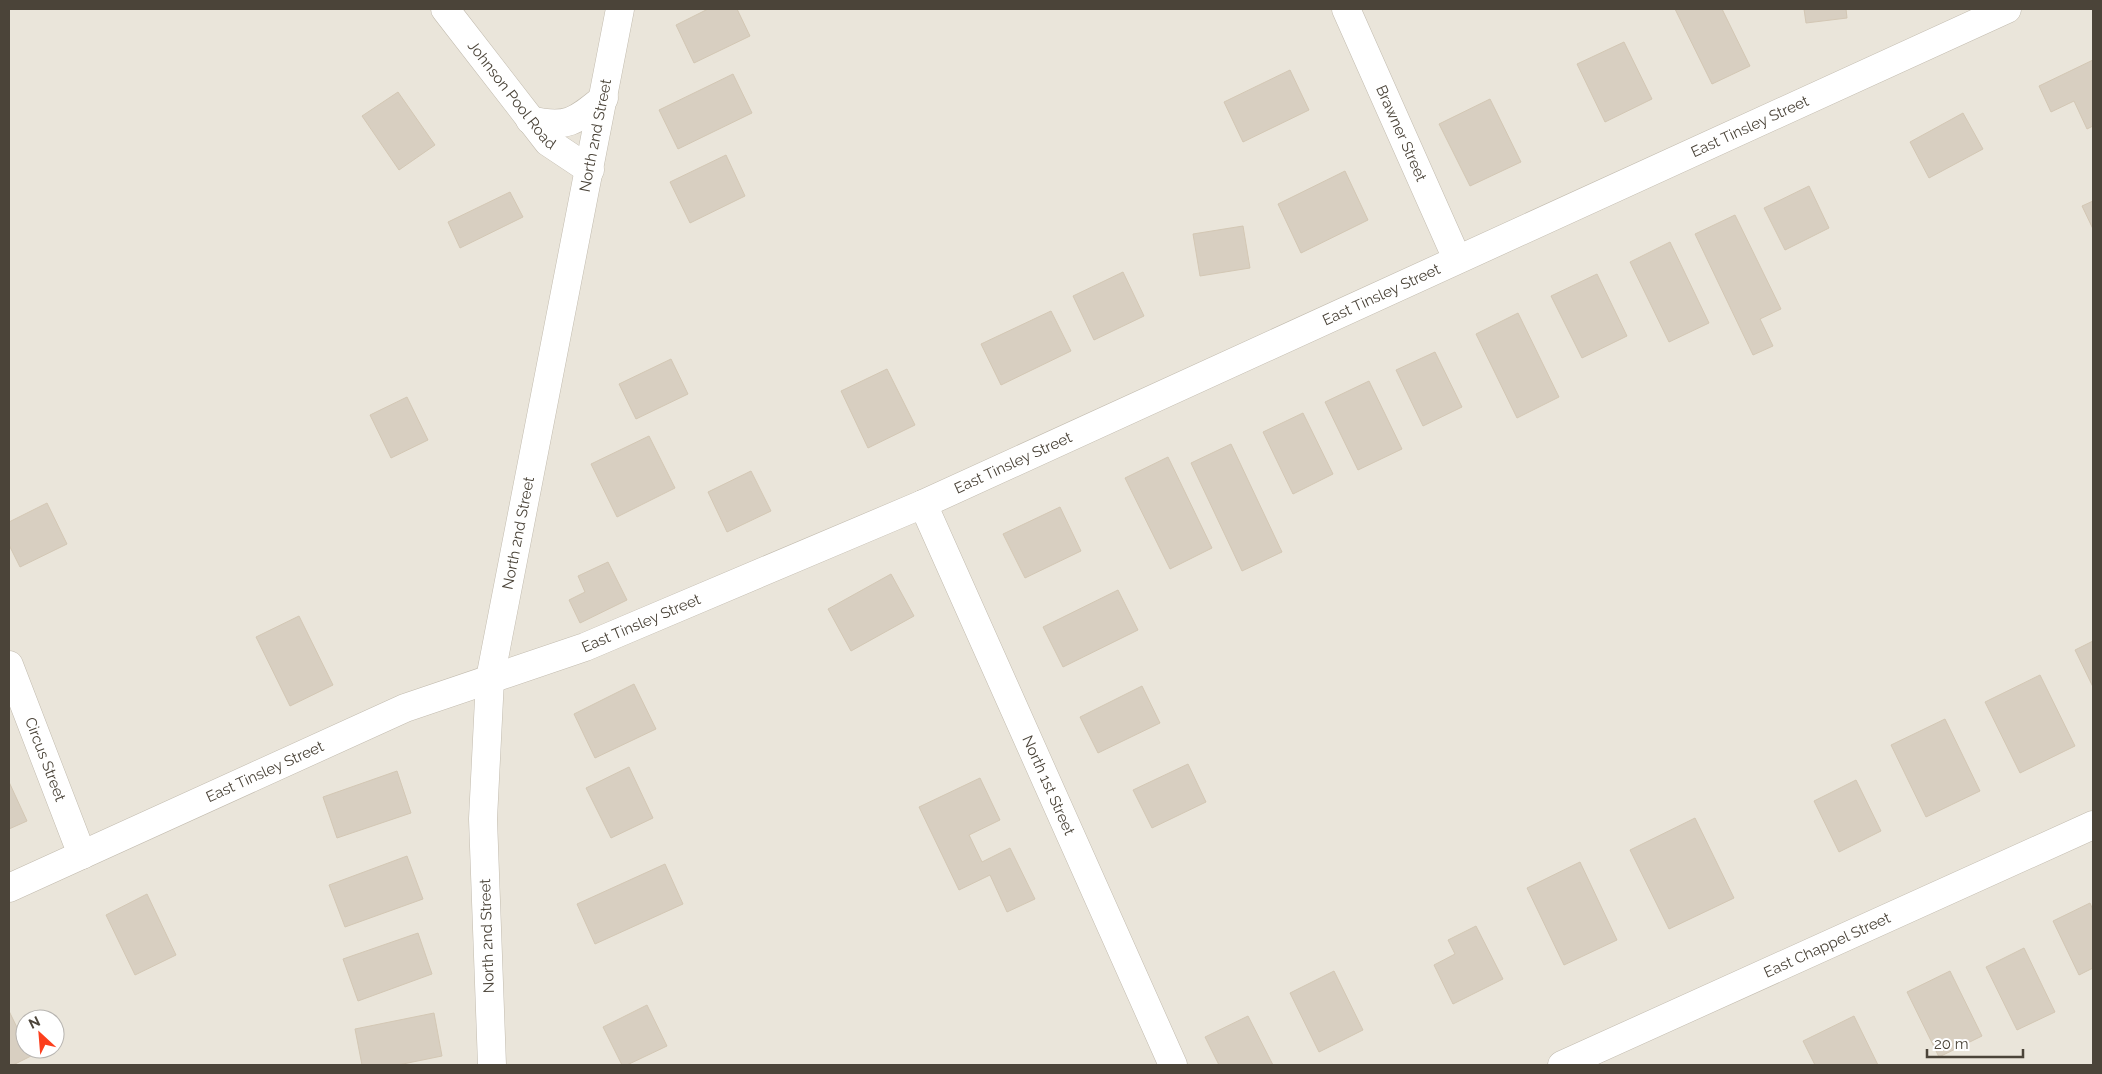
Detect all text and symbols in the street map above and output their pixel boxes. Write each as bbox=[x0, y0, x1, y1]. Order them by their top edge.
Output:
street label: Johnson Pool Road bbox=[464, 37, 559, 153]
street label: North 2nd Street bbox=[576, 77, 615, 193]
street label: Brawner Street bbox=[1372, 82, 1430, 184]
street label: East Tinsley Street bbox=[1688, 92, 1811, 161]
street label: East Tinsley Street bbox=[1320, 260, 1443, 329]
street label: East Tinsley Street bbox=[951, 428, 1075, 498]
street label: North 2nd Street bbox=[499, 475, 538, 591]
street label: East Tinsley Street bbox=[579, 590, 703, 656]
street label: Circus Street bbox=[21, 715, 69, 804]
street label: North 1st Street bbox=[1018, 733, 1078, 838]
street label: East Tinsley Street bbox=[203, 737, 326, 806]
street label: North 2nd Street bbox=[476, 878, 498, 994]
street label: East Chappel Street bbox=[1761, 909, 1893, 982]
north arrow bbox=[15, 1009, 65, 1059]
text: N bbox=[26, 1013, 43, 1032]
scale bar bbox=[1927, 1026, 2023, 1058]
text: 20 m bbox=[1934, 1035, 1969, 1053]

